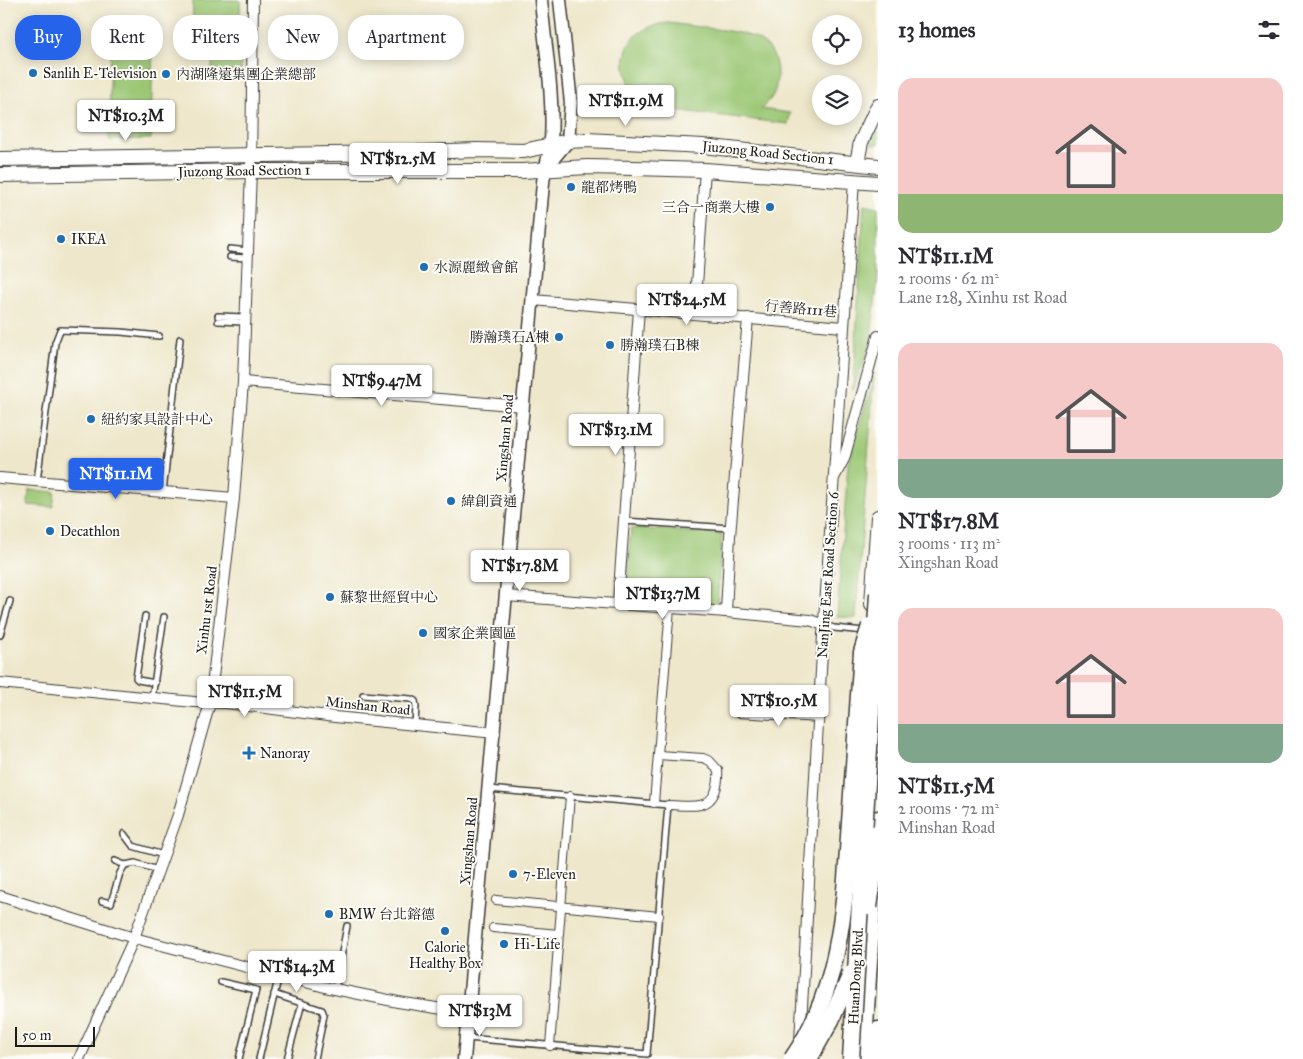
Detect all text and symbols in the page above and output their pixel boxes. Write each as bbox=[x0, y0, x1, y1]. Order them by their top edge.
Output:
chip: Buy bbox=[15, 15, 81, 60]
chip: Rent bbox=[91, 15, 163, 60]
chip: Filters bbox=[173, 15, 258, 60]
chip: New bbox=[268, 15, 338, 60]
chip: Apartment bbox=[348, 15, 464, 60]
map controls bbox=[812, 15, 862, 125]
button: locate bbox=[812, 15, 862, 65]
icon: filters bbox=[1255, 16, 1283, 44]
text: 13 homes bbox=[898, 17, 975, 43]
place label: Sanlih E-Television bbox=[43, 65, 157, 82]
place label: 內湖隆遠集團企業總部 bbox=[176, 66, 316, 83]
marker: Sanlih E-Television bbox=[27, 67, 39, 79]
marker: 內湖隆遠集團企業總部 bbox=[160, 68, 172, 80]
button: layers bbox=[812, 75, 862, 125]
pin: NT$11.9M bbox=[574, 84, 678, 127]
text: NT$11.9M bbox=[588, 91, 664, 110]
pin: NT$10.3M bbox=[74, 100, 178, 142]
text: NT$10.3M bbox=[88, 106, 164, 125]
icon: home bbox=[1046, 111, 1136, 201]
street label: Jiuzong Road Section 1 bbox=[699, 137, 835, 169]
pin: NT$12.5M bbox=[346, 142, 450, 185]
text: NT$12.5M bbox=[360, 149, 436, 168]
street label: Jiuzong Road Section 1 bbox=[176, 161, 311, 182]
place label: 龍都烤鴨 bbox=[581, 179, 637, 196]
marker: 龍都烤鴨 bbox=[565, 181, 577, 193]
place label: 三合一商業大樓 bbox=[662, 199, 760, 216]
marker: 三合一商業大樓 bbox=[764, 201, 776, 213]
place label: IKEA bbox=[71, 231, 107, 248]
marker: IKEA bbox=[55, 233, 67, 245]
text: NT$11.1M bbox=[898, 243, 994, 269]
place label: 水源麗緻會館 bbox=[434, 259, 518, 276]
marker: 水源麗緻會館 bbox=[418, 261, 430, 273]
text: 2 rooms · 62 m² bbox=[898, 269, 999, 288]
pin: NT$24.5M bbox=[635, 284, 739, 326]
text: Lane 128, Xinhu 1st Road bbox=[898, 288, 1067, 307]
text: NT$24.5M bbox=[648, 290, 726, 309]
street label: 行善路111巷 bbox=[764, 297, 838, 321]
place label: 勝瀚璞石A棟 bbox=[470, 329, 549, 346]
marker: 勝瀚璞石A棟 bbox=[553, 331, 565, 343]
place label: 勝瀚璞石B棟 bbox=[620, 337, 699, 354]
marker: 勝瀚璞石B棟 bbox=[604, 339, 616, 351]
pin: NT$9.47M bbox=[330, 364, 434, 407]
text: NT$9.47M bbox=[342, 371, 422, 390]
icon: home bbox=[1046, 376, 1136, 466]
street label: Xingshan Road bbox=[493, 393, 517, 483]
place label: 紐約家具設計中心 bbox=[101, 411, 213, 428]
marker: 紐約家具設計中心 bbox=[85, 413, 97, 425]
pin: NT$13.1M bbox=[564, 414, 668, 456]
text: NT$13.1M bbox=[580, 420, 653, 439]
pin: NT$11.1M bbox=[64, 458, 168, 500]
text: NT$11.1M bbox=[80, 464, 152, 483]
street label: NanJing East Road Section 6 bbox=[814, 490, 843, 659]
place label: 緯創資通 bbox=[461, 493, 517, 510]
marker: 緯創資通 bbox=[445, 495, 457, 507]
text: NT$17.8M bbox=[898, 508, 999, 534]
place label: Decathlon bbox=[60, 523, 120, 540]
marker: Decathlon bbox=[44, 525, 56, 537]
text: 3 rooms · 113 m² bbox=[898, 534, 1000, 553]
pin: NT$17.8M bbox=[468, 550, 572, 592]
text: Xingshan Road bbox=[898, 553, 999, 572]
text: NT$17.8M bbox=[481, 556, 559, 575]
street label: Xinhu 1st Road bbox=[193, 565, 221, 655]
pin: NT$13.7M bbox=[611, 578, 715, 620]
text: NT$13.7M bbox=[626, 584, 700, 603]
place label: 蘇黎世經貿中心 bbox=[340, 589, 438, 606]
marker: 蘇黎世經貿中心 bbox=[324, 591, 336, 603]
place label: 國家企業園區 bbox=[433, 625, 517, 642]
marker: 國家企業園區 bbox=[417, 627, 429, 639]
icon: home bbox=[1046, 641, 1136, 731]
pin: NT$11.5M bbox=[193, 676, 297, 718]
text: NT$11.5M bbox=[208, 682, 282, 701]
pin: NT$10.5M bbox=[727, 684, 831, 727]
text: NT$10.5M bbox=[741, 691, 817, 710]
street label: Minshan Road bbox=[325, 693, 411, 719]
place label: Nanoray bbox=[260, 745, 310, 762]
marker: Nanoray bbox=[242, 746, 256, 760]
text: NT$11.5M bbox=[898, 773, 995, 799]
street label: Xingshan Road bbox=[457, 796, 481, 886]
text: 2 rooms · 72 m² bbox=[898, 799, 999, 818]
text: Minshan Road bbox=[898, 818, 995, 837]
place label: 7-Eleven bbox=[523, 866, 576, 883]
marker: 7-Eleven bbox=[507, 868, 519, 880]
place label: BMW 台北鎔德 bbox=[339, 906, 435, 923]
marker: BMW 台北鎔德 bbox=[323, 908, 335, 920]
marker: Calorie Healthy Box bbox=[439, 925, 451, 937]
street label: HuanDong Blvd. bbox=[845, 927, 867, 1025]
place label: Hi-Life bbox=[514, 936, 560, 953]
marker: Hi-Life bbox=[498, 938, 510, 950]
place label: Calorie Healthy Box bbox=[409, 939, 482, 972]
pin: NT$14.3M bbox=[245, 950, 349, 993]
text: NT$14.3M bbox=[259, 957, 335, 976]
pin: NT$13M bbox=[439, 994, 521, 1037]
text: NT$13M bbox=[448, 1001, 512, 1020]
scale bar bbox=[15, 1024, 95, 1047]
text: 50 m bbox=[22, 1027, 51, 1044]

